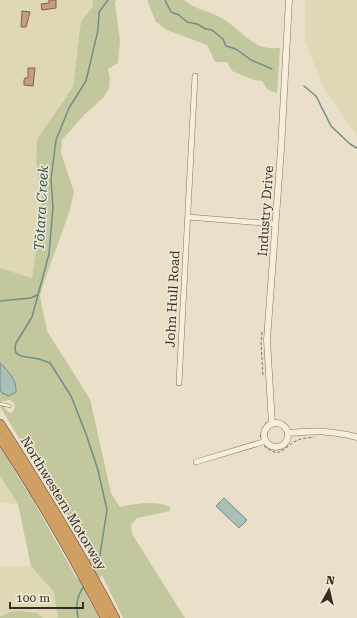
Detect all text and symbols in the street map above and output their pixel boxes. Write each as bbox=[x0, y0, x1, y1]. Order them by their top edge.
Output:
water label: Tōtara Creek bbox=[31, 165, 51, 251]
street label: Industry Drive bbox=[255, 165, 276, 257]
street label: John Hull Road bbox=[162, 249, 183, 348]
street label: Northwestern Motorway bbox=[18, 434, 110, 573]
north arrow bbox=[309, 570, 349, 610]
text: N bbox=[325, 574, 336, 588]
scale bar bbox=[10, 584, 83, 610]
text: 100 m bbox=[16, 591, 50, 605]

